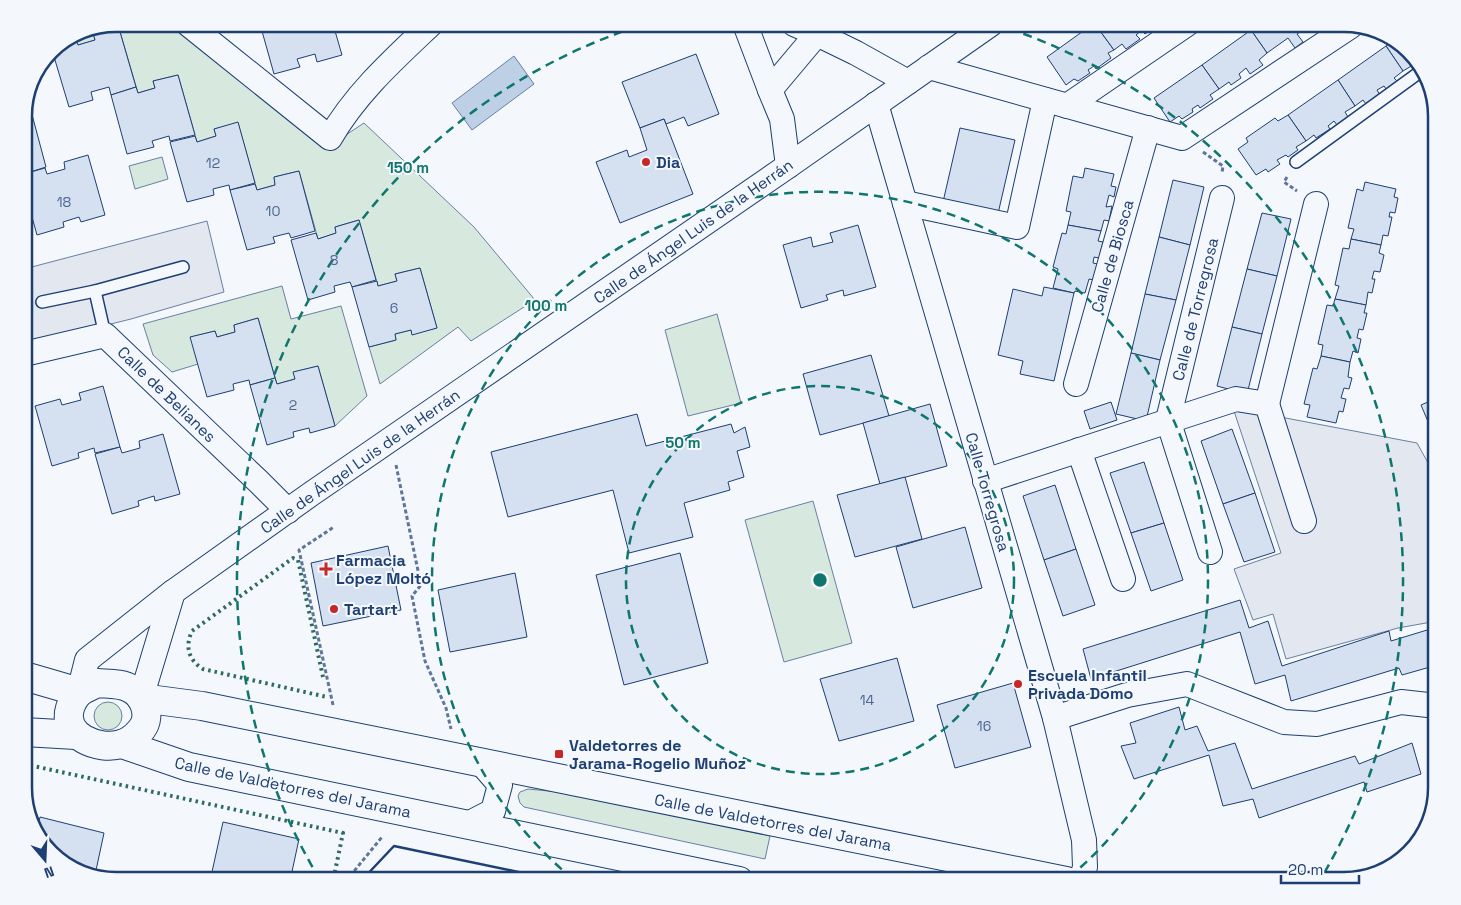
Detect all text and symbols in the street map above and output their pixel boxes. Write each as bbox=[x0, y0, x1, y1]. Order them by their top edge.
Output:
place label: Dia bbox=[656, 152, 680, 173]
house number: 12 bbox=[206, 154, 220, 172]
street label: Calle de Ángel Luis de la Herrán bbox=[589, 154, 797, 309]
marker: Dia bbox=[640, 156, 652, 168]
text: 150 m bbox=[387, 158, 429, 177]
house number: 18 bbox=[57, 193, 72, 211]
street label: Calle de Biosca bbox=[1086, 197, 1139, 315]
house number: 10 bbox=[266, 202, 280, 220]
street label: Calle de Torregrosa bbox=[1168, 235, 1223, 383]
house number: 8 bbox=[330, 251, 339, 269]
text: 100 m bbox=[525, 296, 567, 315]
house number: 6 bbox=[390, 299, 398, 317]
street label: Calle de Belianes bbox=[113, 342, 221, 447]
street label: Calle de Ángel Luis de la Herrán bbox=[256, 384, 464, 539]
house number: 2 bbox=[289, 396, 297, 414]
street label: Calle Torregrosa bbox=[960, 430, 1015, 554]
text: 50 m bbox=[665, 433, 701, 452]
place label: Farmacia López Moltó bbox=[336, 550, 431, 589]
marker: Farmacia López Moltó bbox=[320, 563, 332, 575]
centre of rings bbox=[811, 571, 829, 589]
place label: Tartart bbox=[344, 599, 398, 620]
marker: Tartart bbox=[328, 603, 340, 615]
place label: Escuela Infantil Privada Domo bbox=[1028, 665, 1147, 704]
marker: Escuela Infantil Privada Domo bbox=[1012, 678, 1024, 690]
house number: 14 bbox=[860, 691, 875, 709]
house number: 16 bbox=[977, 717, 991, 735]
place label: Valdetorres de Jarama-Rogelio Muñoz bbox=[569, 735, 746, 774]
marker: Valdetorres de Jarama-Rogelio Muñoz bbox=[553, 748, 565, 760]
street label: Calle de Valdetorres del Jarama bbox=[173, 752, 413, 823]
street label: Calle de Valdetorres del Jarama bbox=[652, 789, 893, 856]
north arrow bbox=[20, 835, 70, 885]
scale bar bbox=[1281, 852, 1358, 884]
text: 20 m bbox=[1288, 860, 1323, 879]
text: N bbox=[42, 862, 57, 882]

